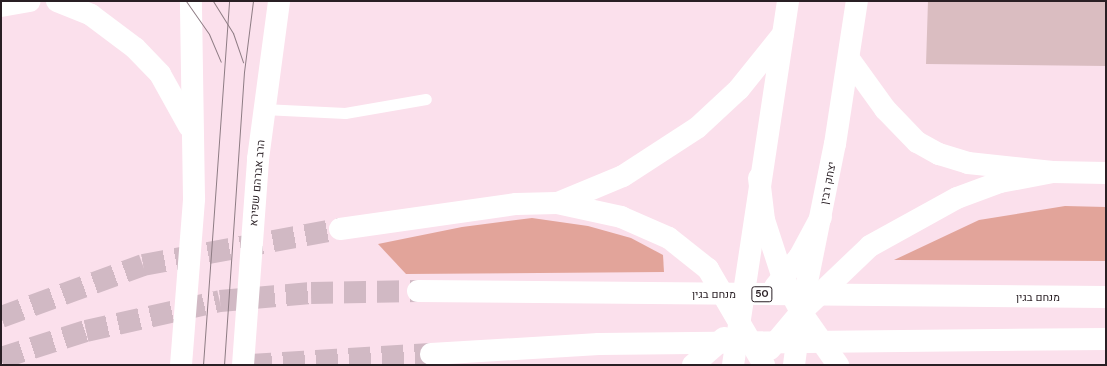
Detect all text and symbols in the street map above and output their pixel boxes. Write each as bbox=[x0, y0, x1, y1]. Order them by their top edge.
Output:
street label: הרב אברהם שפירא bbox=[247, 139, 267, 227]
street label: יצחק רבין bbox=[817, 160, 839, 206]
road number: 50 bbox=[751, 286, 773, 302]
street label: מנחם בגין bbox=[692, 287, 736, 301]
street label: מנחם בגין bbox=[1016, 290, 1060, 304]

